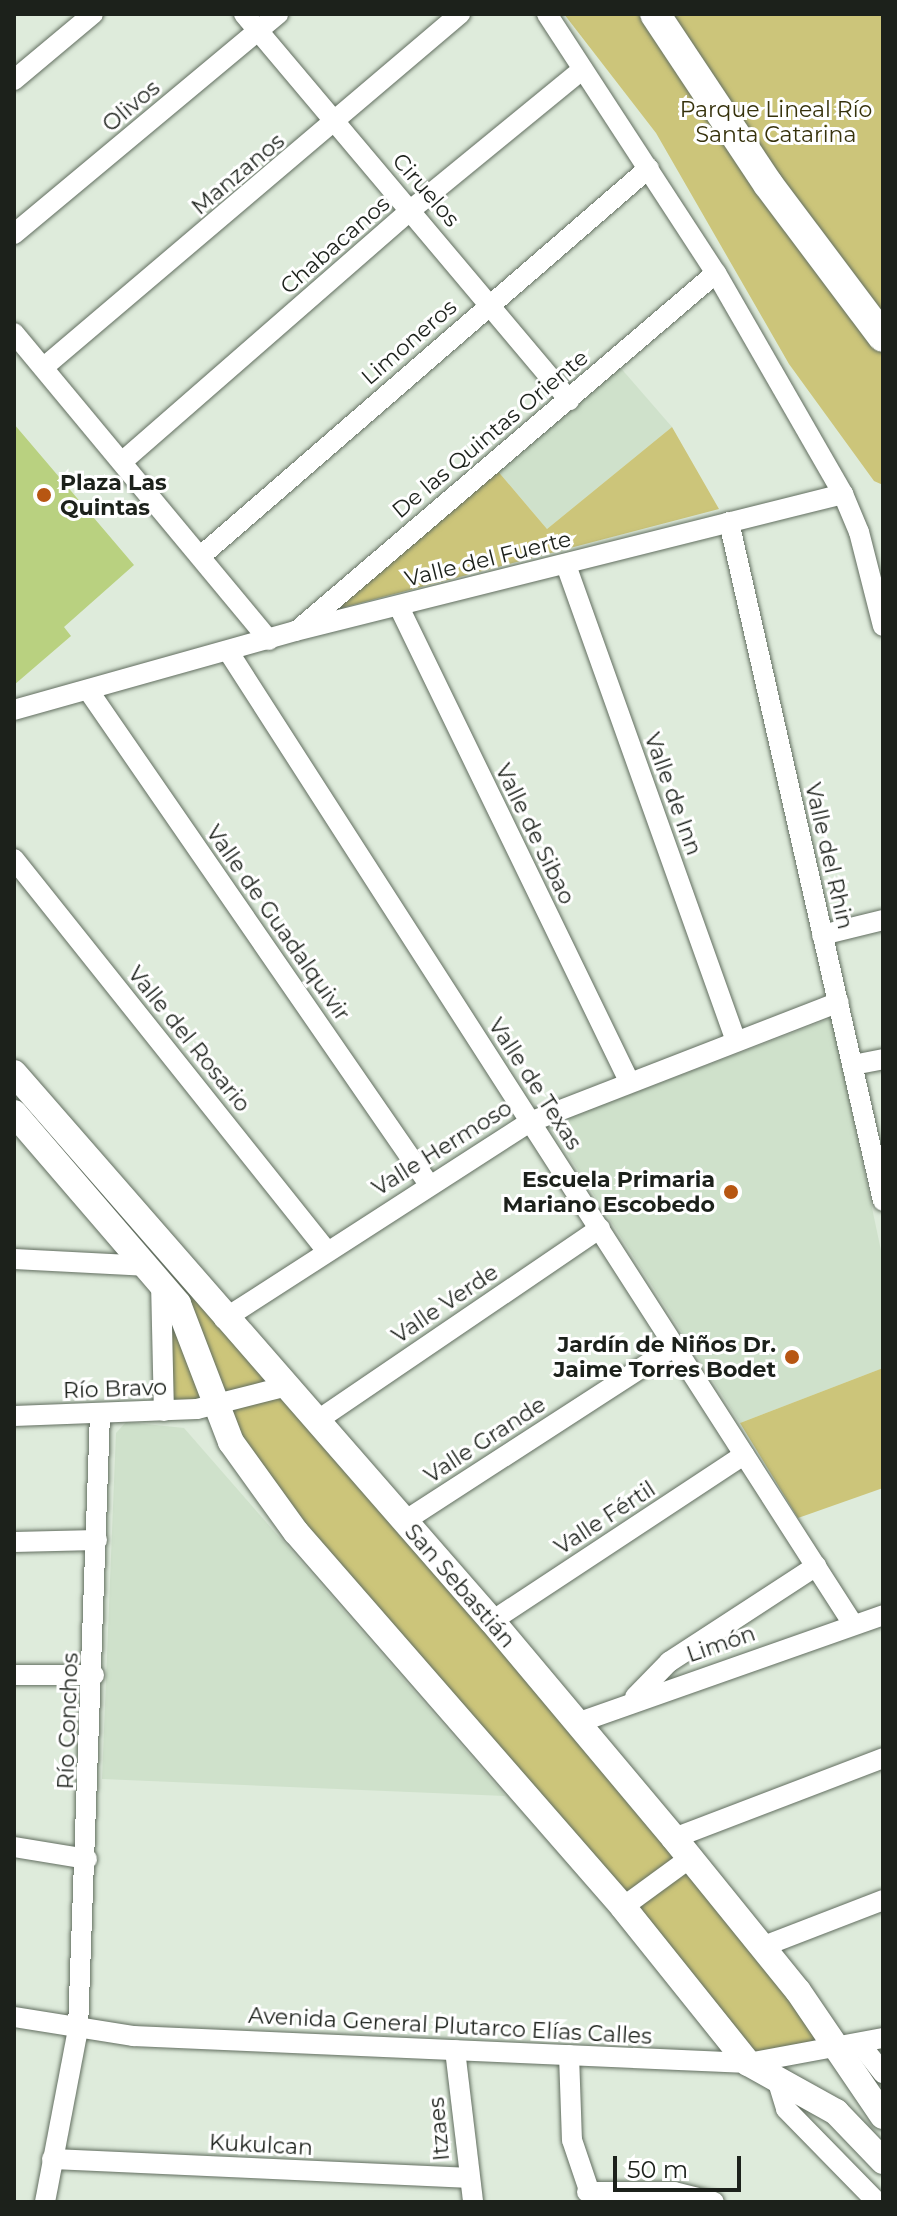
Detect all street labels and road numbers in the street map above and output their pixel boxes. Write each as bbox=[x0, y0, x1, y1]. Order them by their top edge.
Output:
street label: Olivos bbox=[97, 75, 165, 137]
street label: Manzanos bbox=[186, 128, 290, 220]
street label: Ciruelos bbox=[387, 148, 465, 232]
street label: Chabacanos bbox=[275, 190, 395, 300]
street label: Limoneros bbox=[356, 294, 462, 390]
street label: De las Quintas Oriente bbox=[387, 344, 593, 524]
street label: Valle del Fuerte bbox=[402, 526, 574, 592]
street label: Valle de Inn bbox=[639, 729, 707, 859]
street label: Valle de Sibao bbox=[490, 759, 580, 909]
street label: Valle del Rhin bbox=[799, 780, 859, 932]
street label: Valle de Guadalquivir bbox=[200, 820, 356, 1026]
street label: Valle del Rosario bbox=[122, 961, 256, 1117]
street label: Valle de Texas bbox=[483, 1013, 587, 1155]
street label: Valle Hermoso bbox=[367, 1095, 517, 1201]
street label: Valle Verde bbox=[387, 1259, 503, 1349]
street label: Río Bravo bbox=[63, 1374, 167, 1404]
street label: Valle Grande bbox=[420, 1391, 550, 1489]
street label: Valle Fértil bbox=[550, 1476, 660, 1560]
street label: San Sebastián bbox=[399, 1519, 521, 1653]
street label: Limón bbox=[683, 1620, 759, 1668]
street label: Río Conchos bbox=[52, 1652, 84, 1790]
street label: Avenida General Plutarco Elías Calles bbox=[248, 2002, 652, 2050]
street label: Itzaes bbox=[423, 2096, 455, 2162]
street label: Kukulcan bbox=[208, 2129, 314, 2161]

